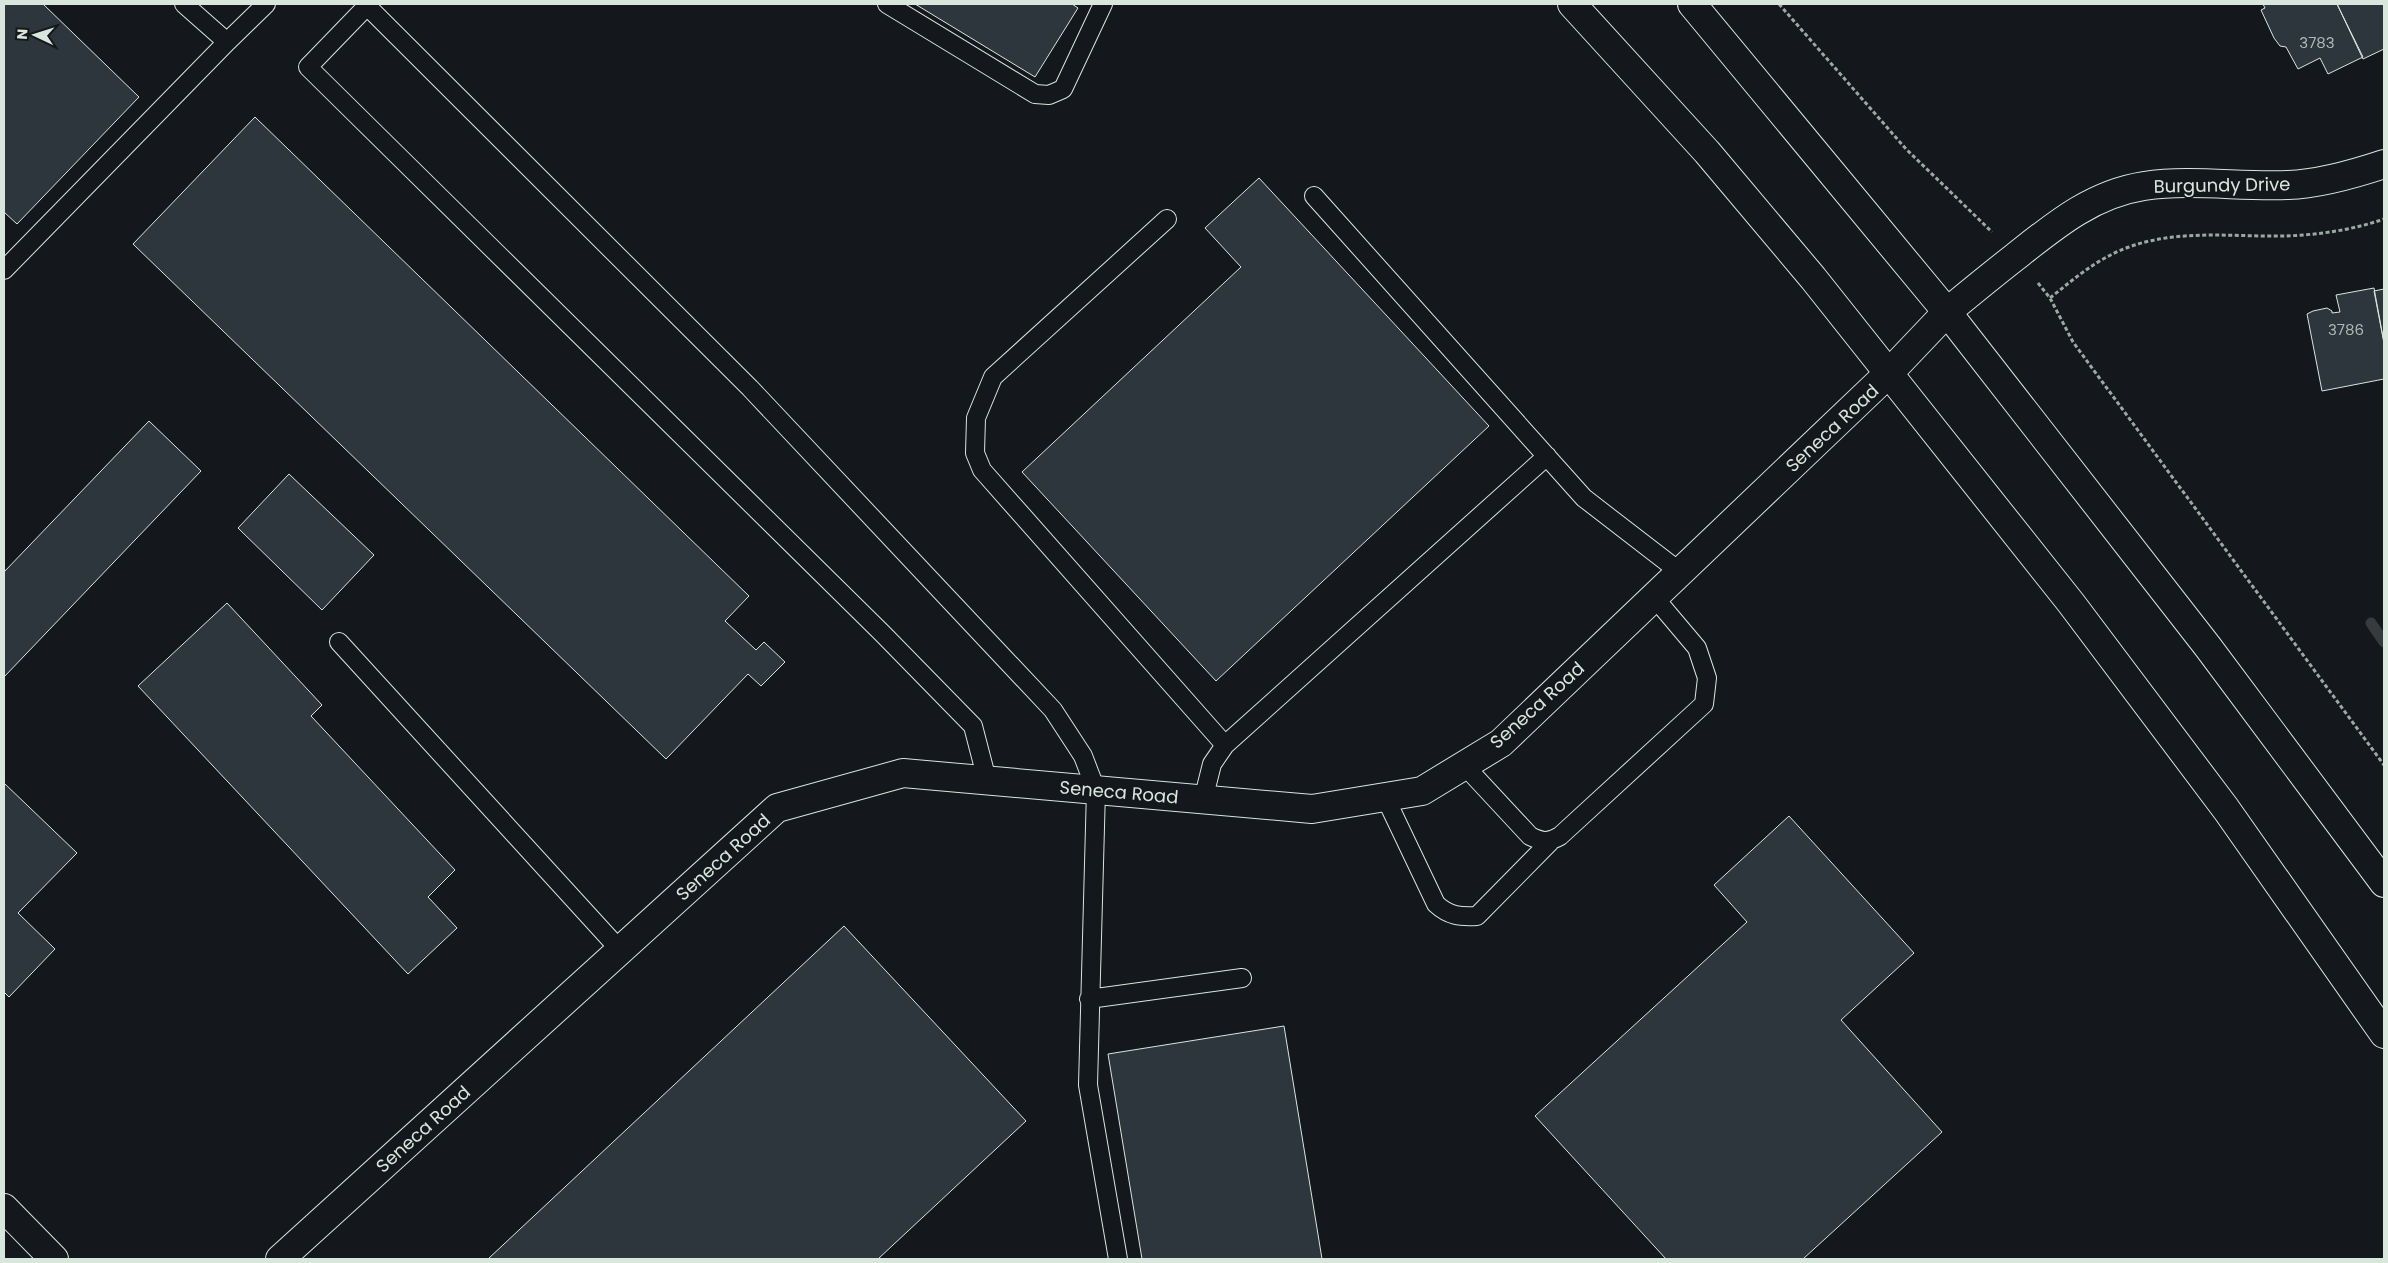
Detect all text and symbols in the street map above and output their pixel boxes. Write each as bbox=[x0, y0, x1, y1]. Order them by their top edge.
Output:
north arrow bbox=[10, 10, 60, 60]
text: N bbox=[12, 28, 32, 40]
house number: 3783 bbox=[2299, 32, 2335, 53]
street label: Burgundy Drive bbox=[2153, 171, 2291, 199]
house number: 3786 bbox=[2328, 319, 2364, 340]
street label: Seneca Road bbox=[1780, 378, 1884, 478]
street label: Seneca Road bbox=[1484, 656, 1590, 754]
street label: Seneca Road bbox=[1059, 774, 1179, 810]
street label: Seneca Road bbox=[670, 808, 776, 906]
street label: Seneca Road bbox=[370, 1080, 476, 1178]

